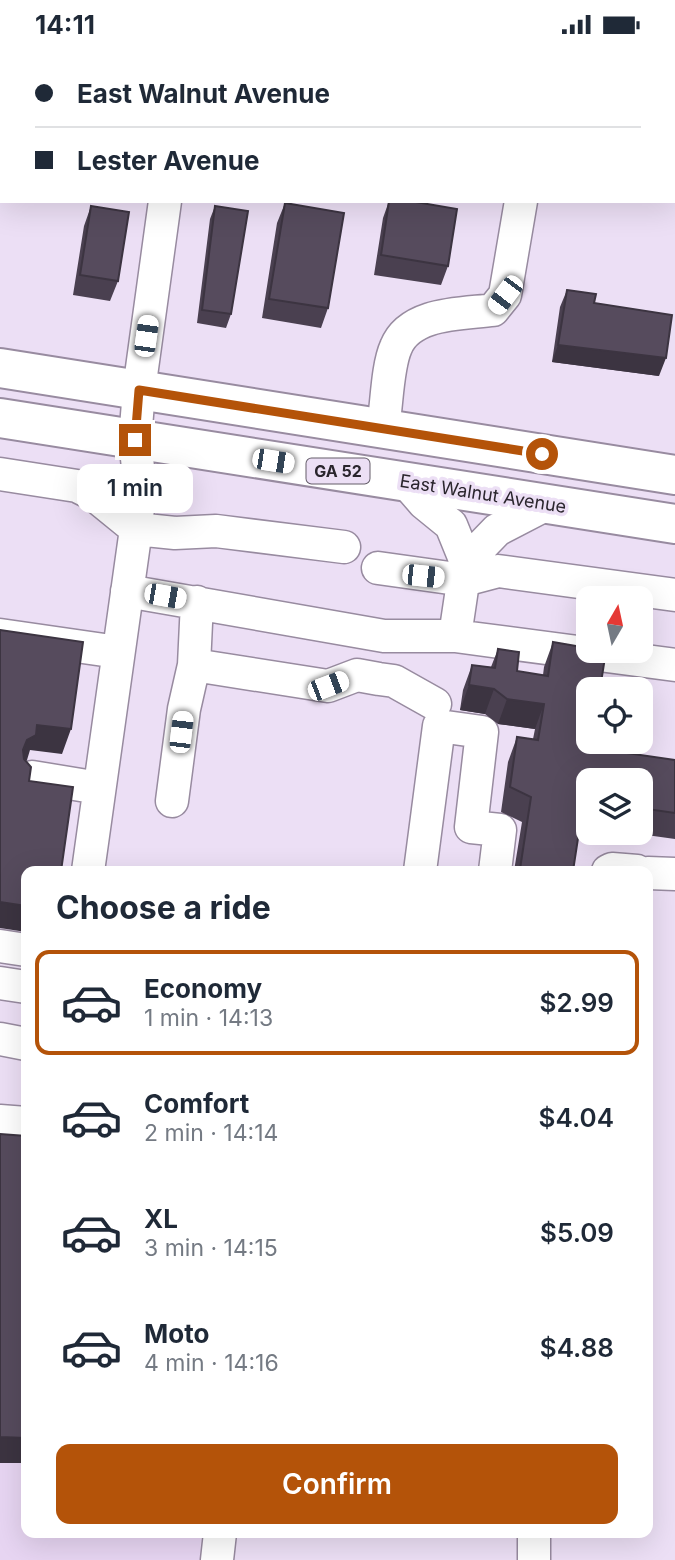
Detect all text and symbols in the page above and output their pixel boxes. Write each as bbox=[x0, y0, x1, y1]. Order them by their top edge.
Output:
text: 14:11 bbox=[35, 9, 95, 40]
text: East Walnut Avenue bbox=[77, 78, 330, 109]
text: Lester Avenue bbox=[77, 145, 259, 176]
car bbox=[484, 272, 527, 318]
car bbox=[133, 314, 160, 358]
route end bbox=[119, 424, 151, 456]
route start bbox=[526, 438, 558, 470]
car bbox=[251, 447, 296, 475]
road number: GA 52 bbox=[306, 459, 370, 483]
callout: 1 min bbox=[77, 465, 193, 513]
street label: East Walnut Avenue bbox=[398, 470, 568, 517]
text: 1 min bbox=[107, 474, 163, 502]
car bbox=[402, 563, 445, 589]
car bbox=[143, 582, 188, 610]
north arrow bbox=[576, 586, 653, 663]
map controls bbox=[576, 586, 653, 845]
car bbox=[305, 669, 352, 703]
button: locate bbox=[576, 677, 653, 754]
car bbox=[169, 710, 194, 754]
button: layers bbox=[576, 768, 653, 845]
text: Choose a ride bbox=[56, 888, 271, 927]
icon: car bbox=[60, 971, 123, 1034]
text: Economy bbox=[144, 973, 262, 1004]
text: $2.99 bbox=[540, 987, 614, 1018]
text: 1 min · 14:13 bbox=[144, 1004, 273, 1032]
icon: car bbox=[60, 1086, 123, 1149]
text: Comfort bbox=[144, 1088, 249, 1119]
text: $4.04 bbox=[539, 1102, 614, 1133]
text: 2 min · 14:14 bbox=[144, 1119, 278, 1147]
icon: car bbox=[60, 1201, 123, 1264]
text: XL bbox=[144, 1203, 178, 1234]
text: $5.09 bbox=[540, 1217, 614, 1248]
text: 3 min · 14:15 bbox=[144, 1234, 278, 1262]
icon: car bbox=[60, 1316, 123, 1379]
text: Moto bbox=[144, 1318, 209, 1349]
text: $4.88 bbox=[540, 1332, 614, 1363]
text: 4 min · 14:16 bbox=[144, 1349, 279, 1377]
button: Confirm bbox=[56, 1444, 618, 1524]

